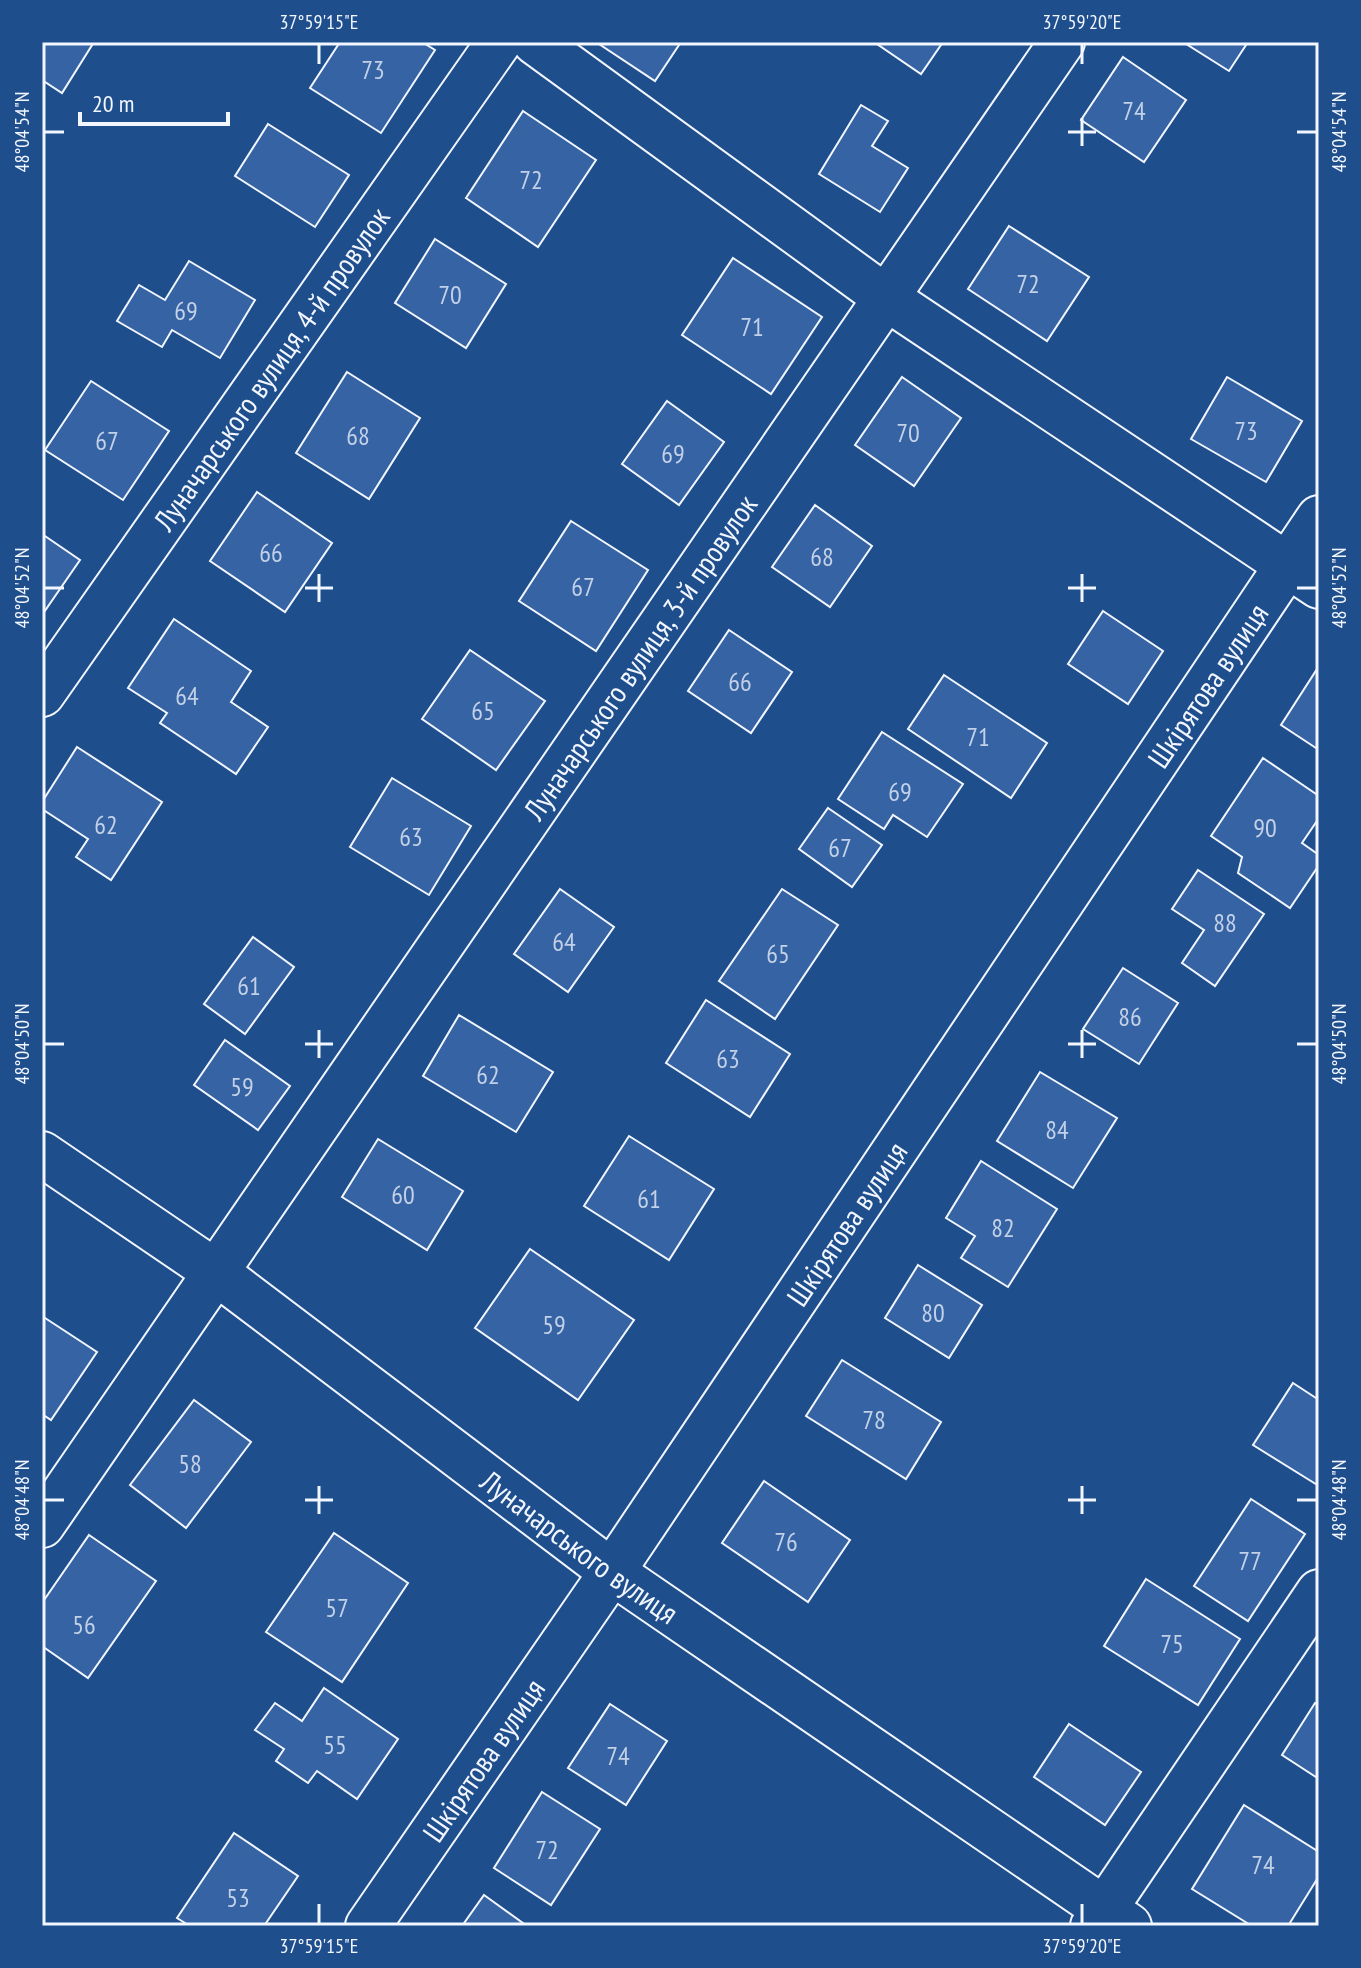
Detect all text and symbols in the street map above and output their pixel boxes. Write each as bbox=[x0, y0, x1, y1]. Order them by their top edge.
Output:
text: 37°59'15"E bbox=[280, 9, 358, 35]
text: 37°59'20"E bbox=[1043, 9, 1121, 35]
house number: 73 bbox=[361, 53, 385, 86]
scale bar bbox=[80, 76, 228, 126]
text: 20 m bbox=[92, 88, 134, 119]
text: 48°04'54"N bbox=[9, 92, 35, 172]
text: 48°04'54"N bbox=[1326, 92, 1352, 172]
house number: 74 bbox=[1122, 94, 1146, 127]
house number: 72 bbox=[519, 163, 543, 196]
street label: Луначарського вулиця, 4-й провулок bbox=[143, 198, 397, 538]
house number: 72 bbox=[1016, 267, 1040, 300]
house number: 70 bbox=[438, 278, 462, 311]
house number: 69 bbox=[174, 294, 198, 327]
house number: 71 bbox=[740, 310, 764, 343]
house number: 73 bbox=[1234, 414, 1258, 447]
house number: 70 bbox=[896, 416, 920, 449]
house number: 68 bbox=[346, 419, 370, 452]
house number: 67 bbox=[95, 424, 119, 457]
house number: 69 bbox=[661, 437, 685, 470]
street label: Луначарського вулиця, 3-й провулок bbox=[513, 486, 765, 828]
house number: 66 bbox=[259, 536, 283, 569]
house number: 68 bbox=[810, 540, 834, 573]
text: 48°04'52"N bbox=[9, 548, 35, 628]
text: 48°04'52"N bbox=[1326, 548, 1352, 628]
house number: 67 bbox=[571, 570, 595, 603]
street label: Шкірятова вулиця bbox=[1138, 595, 1276, 775]
house number: 66 bbox=[728, 665, 752, 698]
house number: 64 bbox=[175, 679, 199, 712]
house number: 65 bbox=[471, 694, 495, 727]
house number: 71 bbox=[966, 720, 990, 753]
house number: 69 bbox=[888, 775, 912, 808]
house number: 62 bbox=[94, 808, 118, 841]
house number: 90 bbox=[1253, 811, 1277, 844]
house number: 63 bbox=[399, 820, 423, 853]
house number: 67 bbox=[828, 831, 852, 864]
house number: 88 bbox=[1213, 906, 1237, 939]
house number: 64 bbox=[552, 925, 576, 958]
house number: 65 bbox=[766, 937, 790, 970]
house number: 61 bbox=[237, 969, 261, 1002]
house number: 86 bbox=[1118, 1000, 1142, 1033]
text: 48°04'50"N bbox=[9, 1004, 35, 1084]
text: 48°04'50"N bbox=[1326, 1004, 1352, 1084]
house number: 63 bbox=[716, 1042, 740, 1075]
house number: 62 bbox=[476, 1058, 500, 1091]
house number: 59 bbox=[230, 1070, 254, 1103]
house number: 84 bbox=[1045, 1113, 1069, 1146]
street label: Шкірятова вулиця bbox=[777, 1133, 915, 1313]
house number: 60 bbox=[391, 1178, 415, 1211]
house number: 61 bbox=[637, 1182, 661, 1215]
house number: 82 bbox=[991, 1211, 1015, 1244]
house number: 80 bbox=[921, 1296, 945, 1329]
house number: 59 bbox=[542, 1308, 566, 1341]
house number: 78 bbox=[862, 1403, 886, 1436]
house number: 58 bbox=[178, 1447, 202, 1480]
text: 48°04'48"N bbox=[9, 1460, 35, 1540]
street label: Луначарського вулиця bbox=[473, 1460, 686, 1632]
text: 48°04'48"N bbox=[1326, 1460, 1352, 1540]
house number: 76 bbox=[774, 1525, 798, 1558]
house number: 77 bbox=[1238, 1544, 1262, 1577]
house number: 57 bbox=[325, 1591, 349, 1624]
house number: 56 bbox=[72, 1608, 96, 1641]
house number: 75 bbox=[1160, 1627, 1184, 1660]
street label: Шкірятова вулиця bbox=[413, 1670, 553, 1849]
house number: 55 bbox=[323, 1728, 347, 1761]
house number: 74 bbox=[606, 1739, 630, 1772]
house number: 72 bbox=[535, 1833, 559, 1866]
house number: 74 bbox=[1251, 1848, 1275, 1881]
house number: 53 bbox=[226, 1881, 250, 1914]
text: 37°59'15"E bbox=[280, 1933, 358, 1959]
text: 37°59'20"E bbox=[1043, 1933, 1121, 1959]

